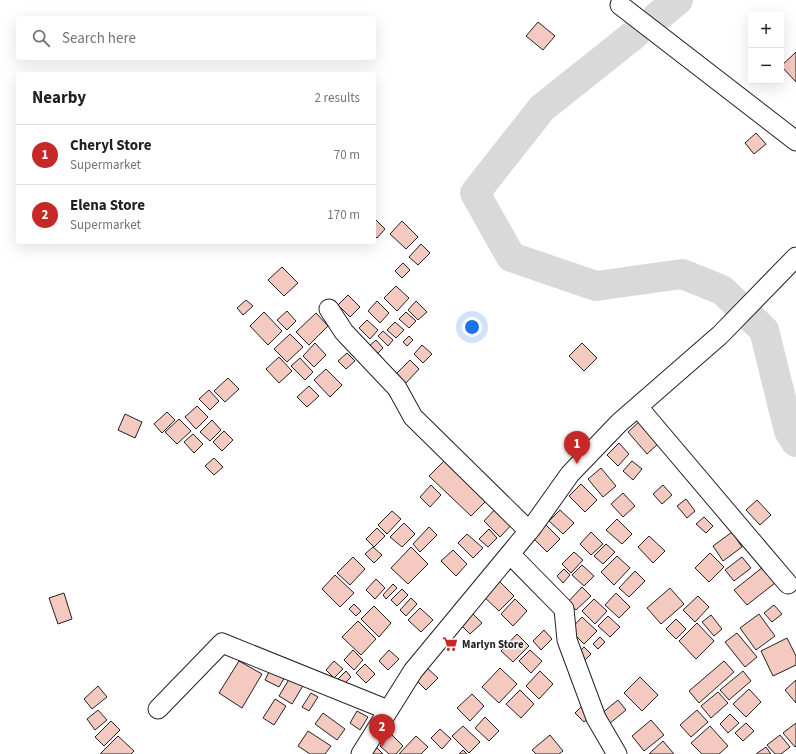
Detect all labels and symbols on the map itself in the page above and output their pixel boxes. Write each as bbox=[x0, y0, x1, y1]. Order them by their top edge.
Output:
your location bbox=[462, 317, 482, 337]
pin: 1 bbox=[564, 431, 590, 464]
supermarket icon: Marlyn Store bbox=[441, 635, 459, 653]
place label: Marlyn Store bbox=[462, 637, 524, 652]
pin: 2 bbox=[369, 714, 395, 747]

